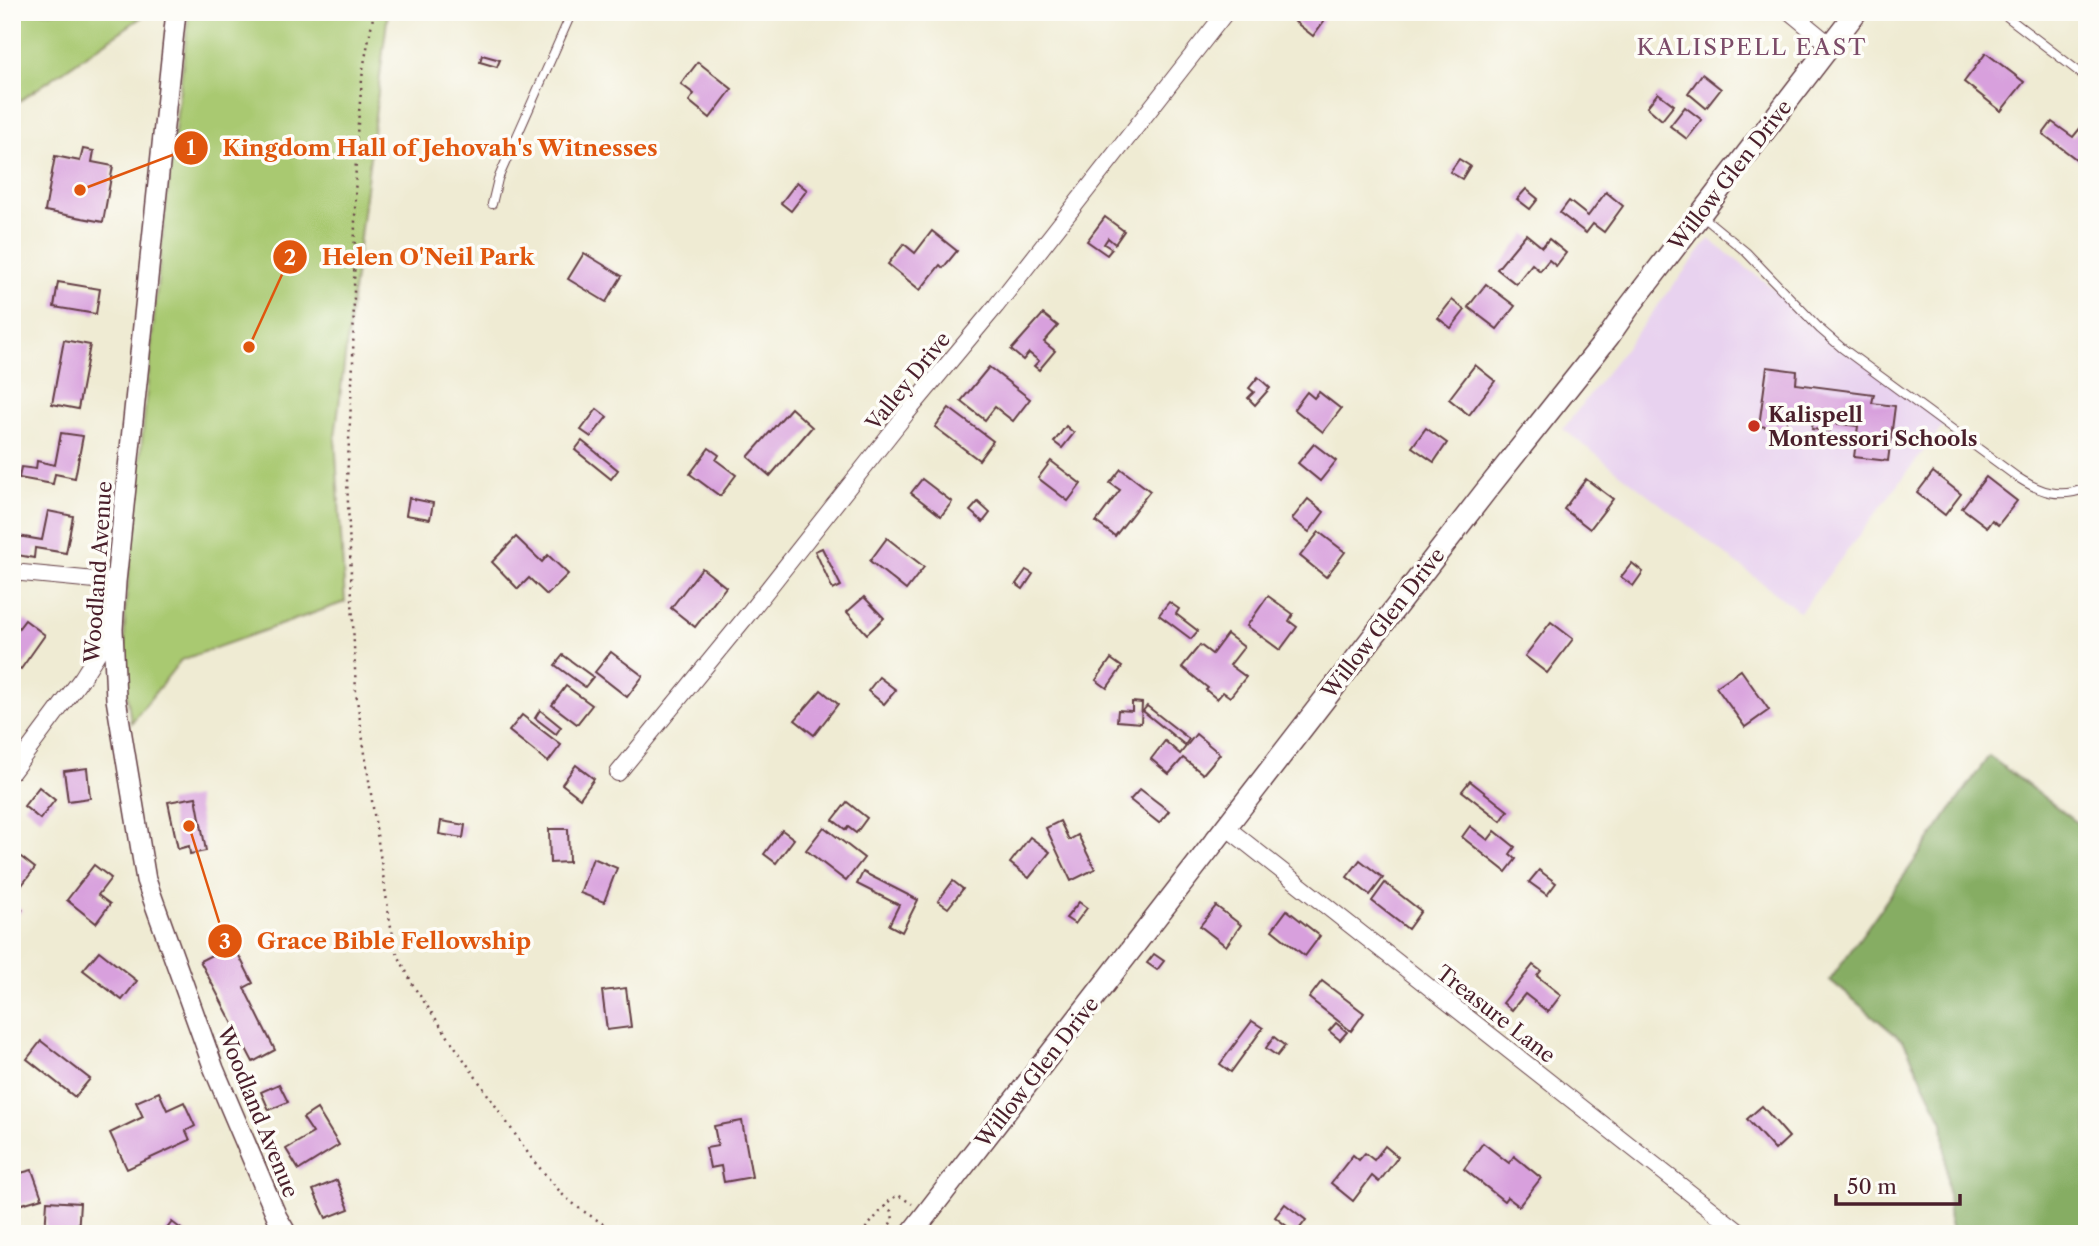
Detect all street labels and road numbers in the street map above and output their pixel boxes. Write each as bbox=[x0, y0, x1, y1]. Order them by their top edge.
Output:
street label: Willow Glen Drive bbox=[1663, 95, 1797, 256]
street label: Valley Drive bbox=[860, 327, 955, 436]
street label: Woodland Avenue bbox=[79, 480, 117, 665]
street label: Willow Glen Drive bbox=[1316, 543, 1450, 704]
street label: Treasure Lane bbox=[1432, 960, 1560, 1068]
street label: Willow Glen Drive bbox=[970, 992, 1104, 1153]
street label: Woodland Avenue bbox=[212, 1022, 304, 1201]

